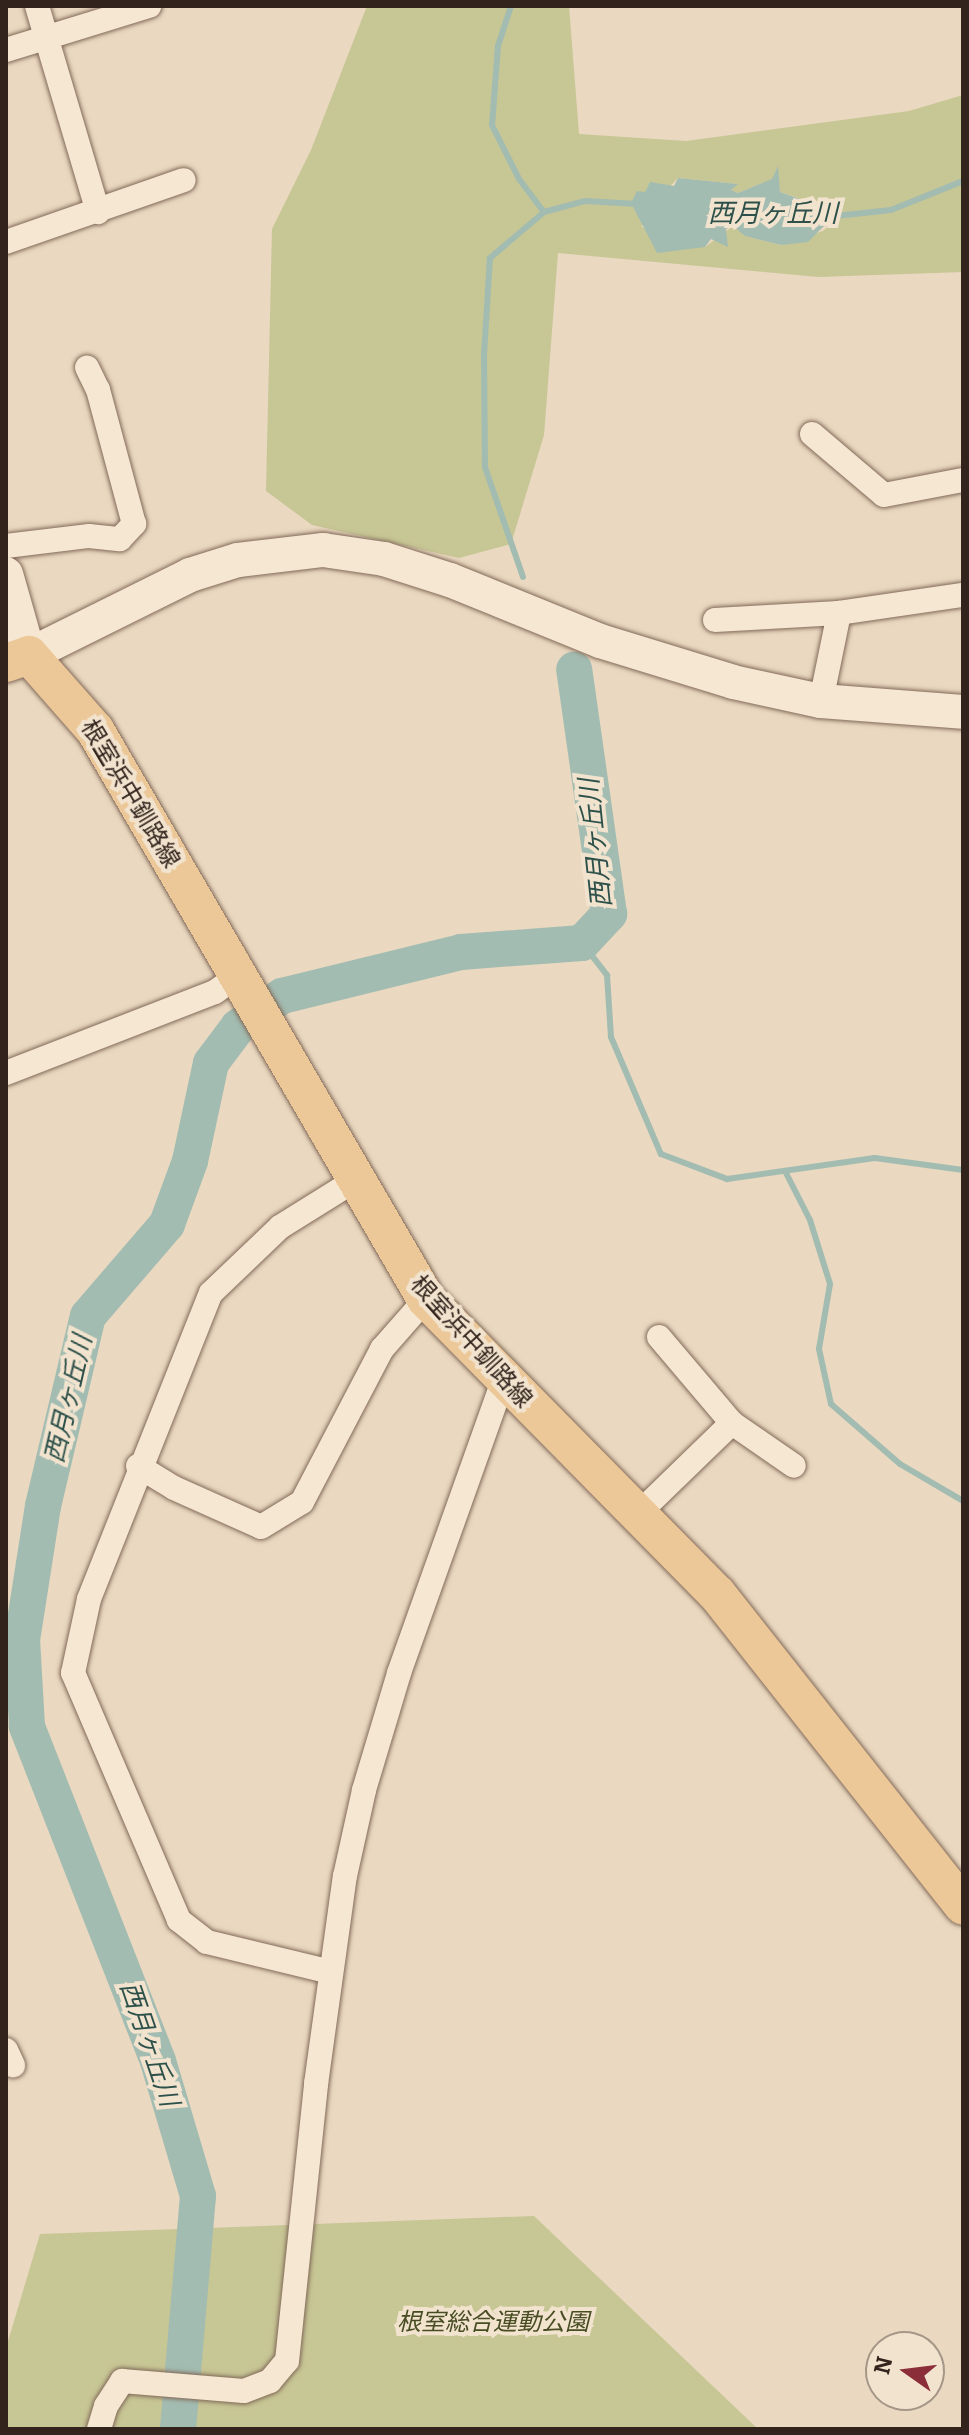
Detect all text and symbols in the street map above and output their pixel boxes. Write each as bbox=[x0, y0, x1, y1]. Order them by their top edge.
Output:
water label: 西月ヶ丘川 bbox=[708, 198, 838, 230]
street label: 根室浜中釧路線 bbox=[74, 715, 186, 873]
water label: 西月ヶ丘川 bbox=[574, 777, 618, 909]
street label: 根室浜中釧路線 bbox=[404, 1270, 538, 1414]
water label: 西月ヶ丘川 bbox=[39, 1332, 99, 1466]
water label: 西月ヶ丘川 bbox=[113, 1977, 185, 2111]
park label: 根室総合運動公園 bbox=[397, 2309, 589, 2337]
north arrow bbox=[865, 2331, 945, 2411]
text: N bbox=[868, 2354, 898, 2377]

